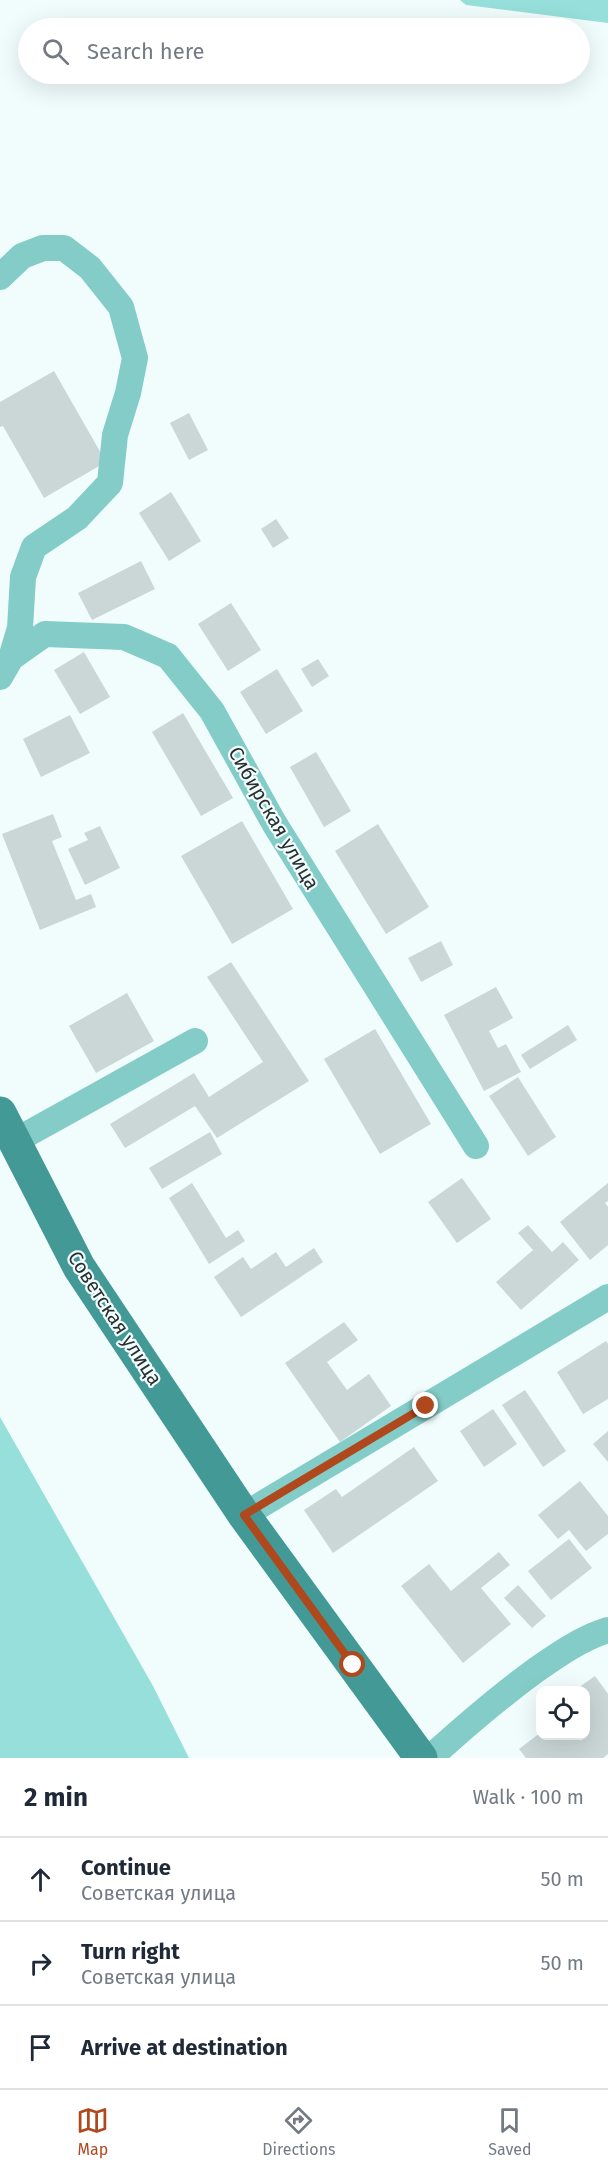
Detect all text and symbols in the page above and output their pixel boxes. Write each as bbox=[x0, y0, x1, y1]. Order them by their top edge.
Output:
search box bbox=[18, 18, 590, 84]
icon: search bbox=[39, 35, 72, 68]
text: Search here bbox=[87, 38, 205, 65]
street label: Сибирская улица bbox=[223, 742, 325, 894]
street label: Советская улица bbox=[63, 1246, 167, 1390]
route end bbox=[412, 1392, 438, 1418]
route start bbox=[339, 1651, 365, 1677]
map controls bbox=[536, 1686, 590, 1740]
button: locate bbox=[536, 1686, 590, 1740]
text: 2 min bbox=[24, 1782, 88, 1813]
text: Walk · 100 m bbox=[472, 1785, 584, 1809]
text: Continue bbox=[81, 1854, 171, 1881]
icon: ahead bbox=[24, 1863, 57, 1896]
text: 50 m bbox=[540, 1867, 584, 1891]
text: Советская улица bbox=[81, 1881, 236, 1905]
text: Turn right bbox=[81, 1938, 180, 1965]
icon: right bbox=[24, 1947, 57, 1980]
text: 50 m bbox=[540, 1951, 584, 1975]
text: Советская улица bbox=[81, 1965, 236, 1989]
icon: arrive bbox=[24, 2031, 57, 2064]
text: Arrive at destination bbox=[81, 2034, 288, 2061]
tab: Map bbox=[76, 2104, 109, 2159]
tab: Directions bbox=[262, 2104, 336, 2159]
tab: Saved bbox=[488, 2104, 532, 2159]

